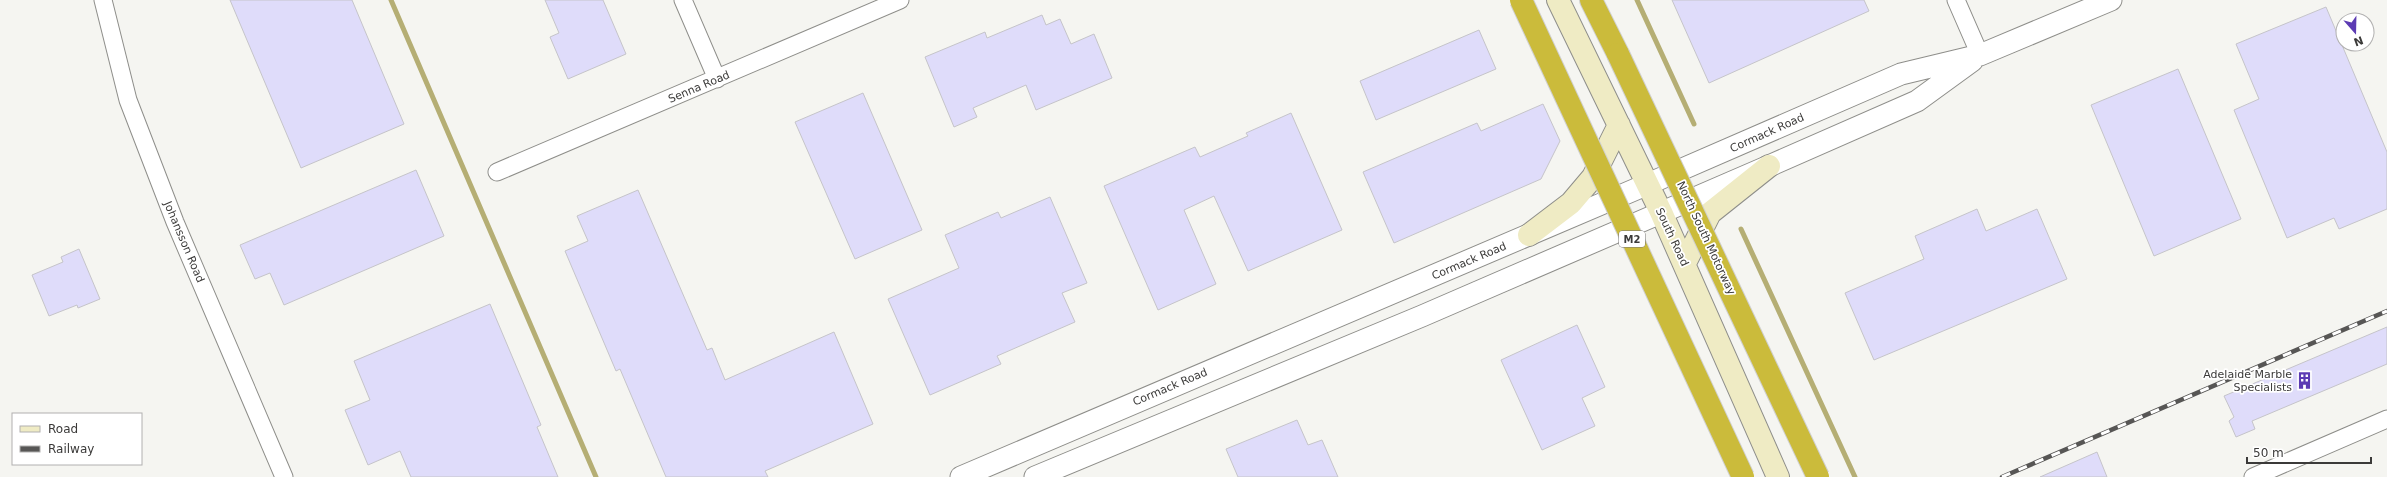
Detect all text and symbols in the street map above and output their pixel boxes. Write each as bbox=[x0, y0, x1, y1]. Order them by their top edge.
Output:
north arrow bbox=[2335, 12, 2375, 52]
text: N bbox=[2352, 33, 2365, 49]
street label: Senna Road bbox=[666, 68, 732, 106]
street label: Cormack Road bbox=[1728, 111, 1806, 155]
street label: North South Motorway bbox=[1674, 179, 1738, 297]
street label: Johansson Road bbox=[161, 199, 207, 285]
street label: South Road bbox=[1653, 206, 1691, 268]
road number: M2 bbox=[1619, 231, 1645, 247]
street label: Cormack Road bbox=[1430, 239, 1508, 283]
street label: Cormack Road bbox=[1131, 365, 1209, 409]
place label: Adelaide Marble Specialists bbox=[2203, 368, 2292, 394]
building icon: Adelaide Marble Specialists bbox=[2295, 370, 2315, 390]
legend bbox=[12, 413, 142, 465]
text: Road bbox=[48, 422, 78, 436]
scale bar bbox=[2247, 439, 2371, 465]
text: Railway bbox=[48, 442, 94, 456]
text: 50 m bbox=[2253, 446, 2284, 460]

